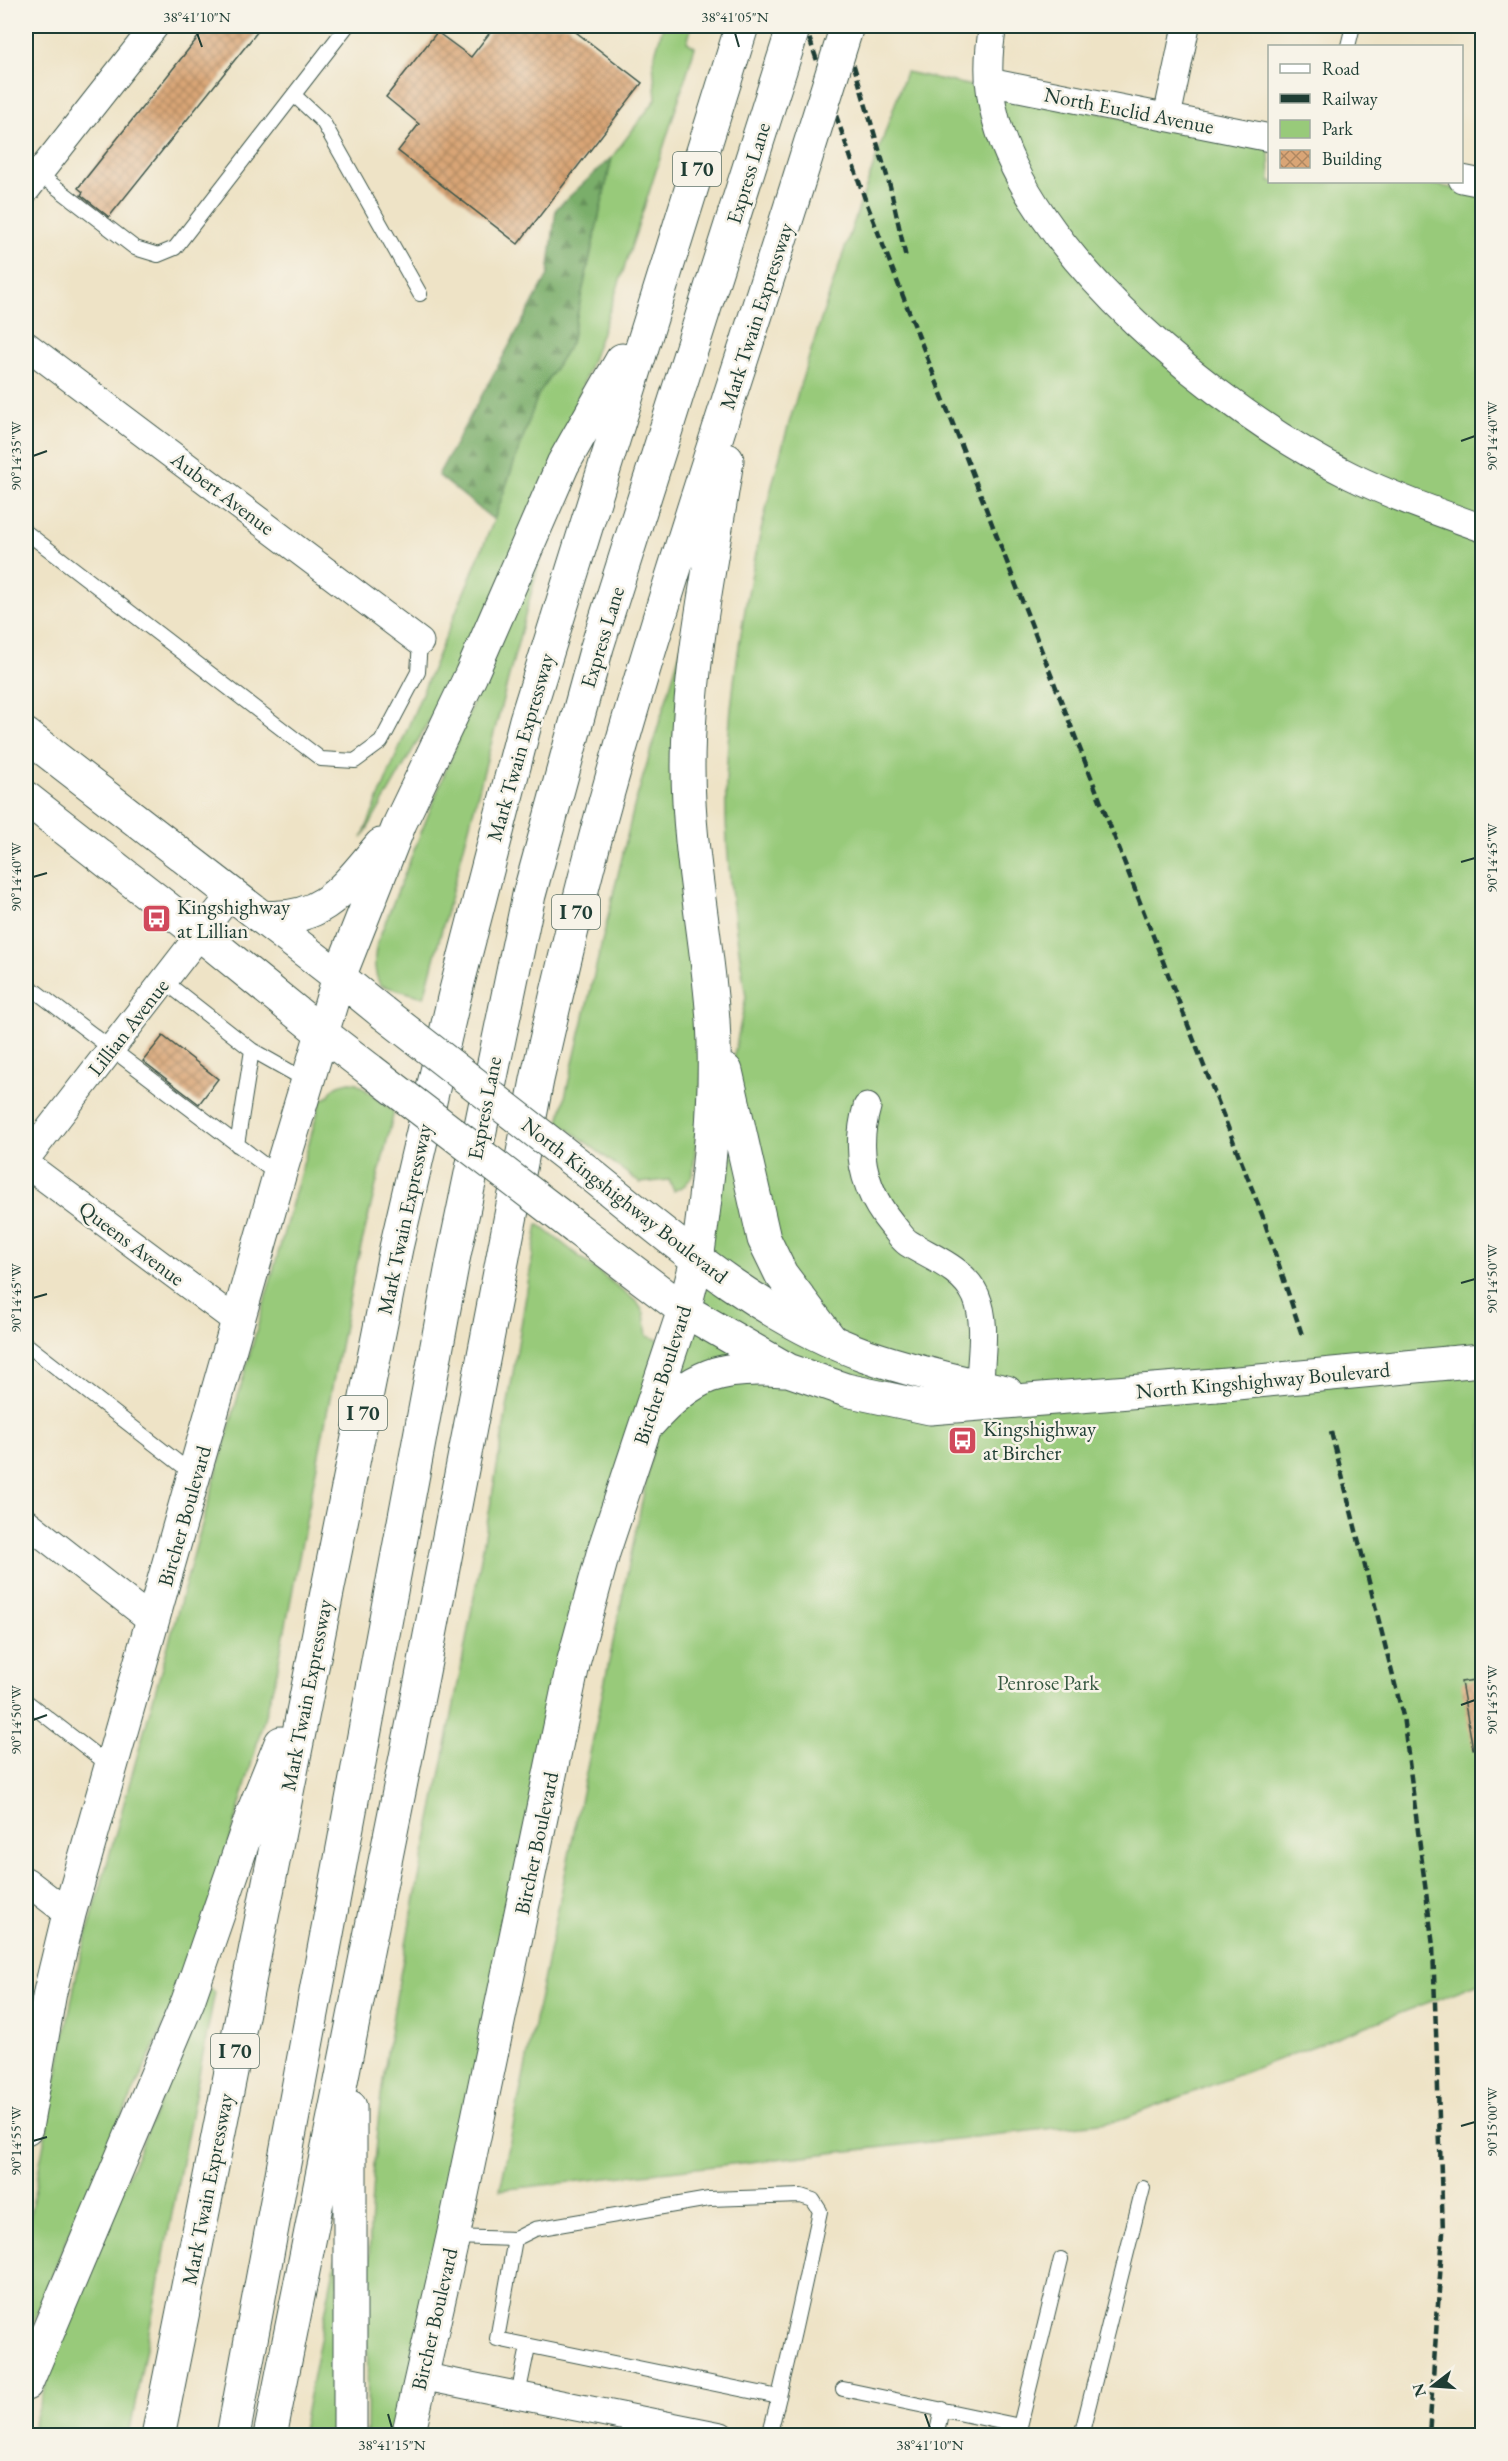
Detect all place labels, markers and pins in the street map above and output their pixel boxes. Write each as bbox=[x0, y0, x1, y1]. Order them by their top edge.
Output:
place label: Kingshighway at Lillian bbox=[177, 893, 291, 944]
bus stop icon: Kingshighway at Lillian bbox=[140, 902, 172, 934]
place label: Kingshighway at Bircher bbox=[983, 1415, 1097, 1466]
bus stop icon: Kingshighway at Bircher bbox=[946, 1424, 978, 1456]

